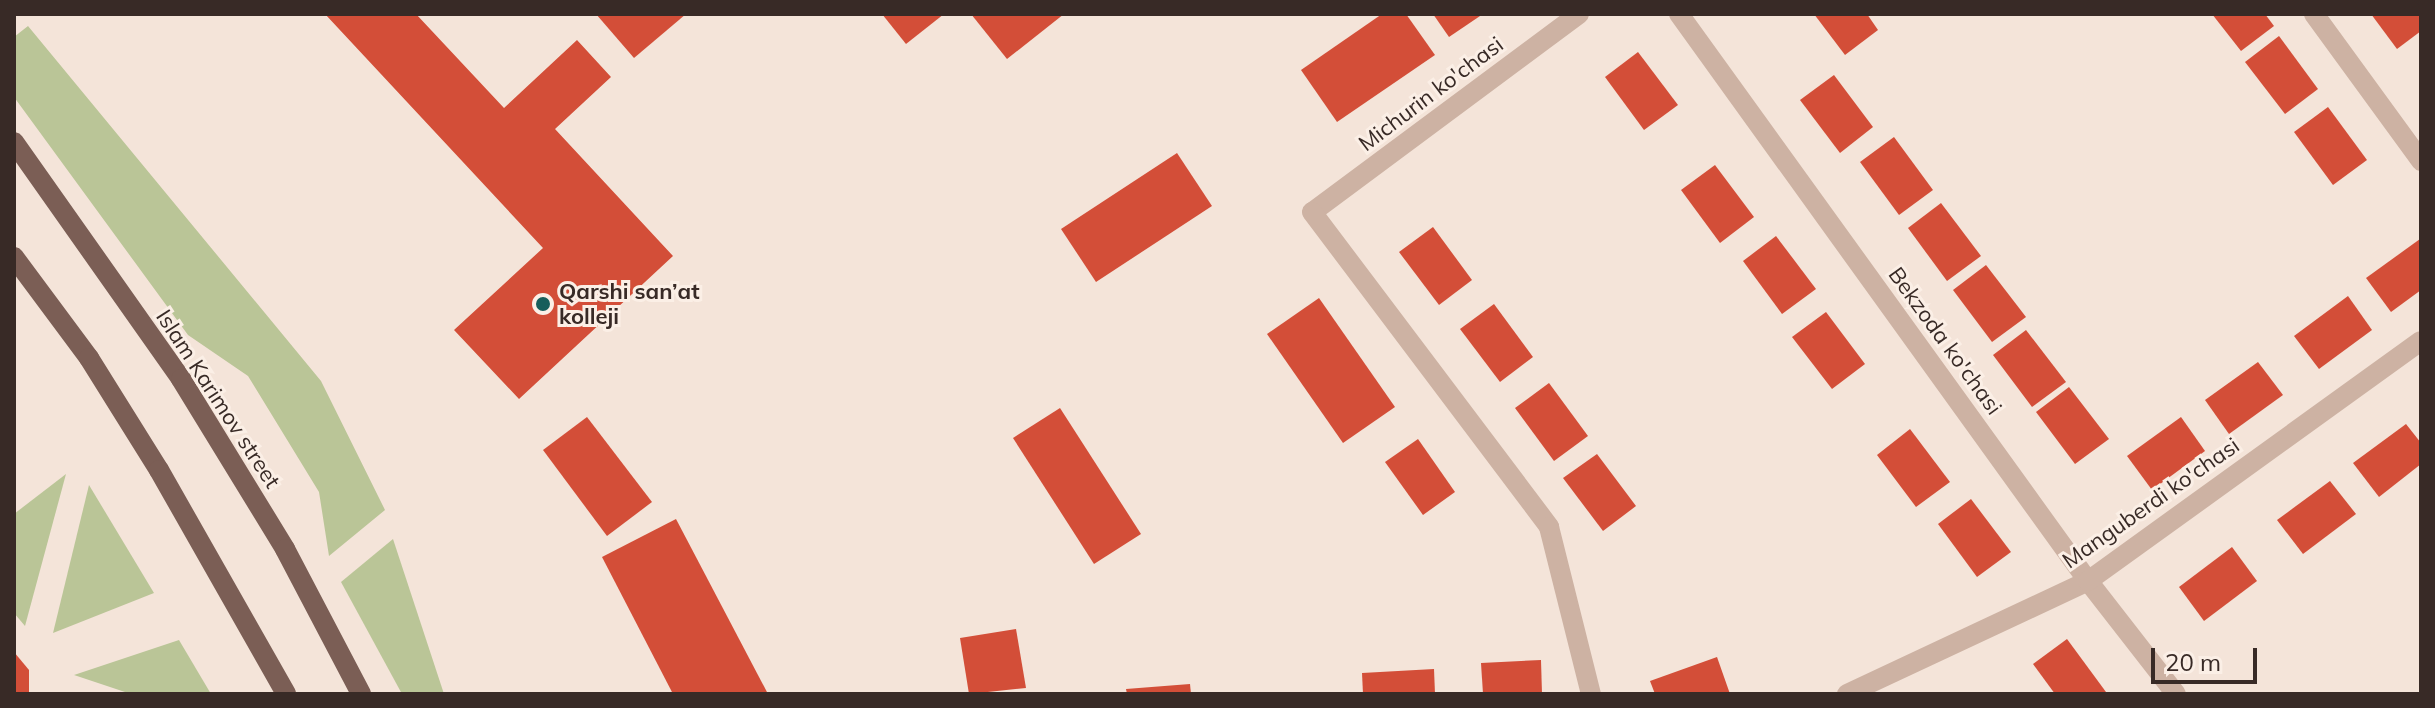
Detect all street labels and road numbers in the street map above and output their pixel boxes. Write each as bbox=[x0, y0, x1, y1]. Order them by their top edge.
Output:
street label: Michurin ko'chasi bbox=[1354, 31, 1508, 157]
street label: Bekzoda ko'chasi bbox=[1883, 262, 2007, 420]
street label: Islam Karimov street bbox=[150, 305, 286, 493]
street label: Manguberdi ko'chasi bbox=[2058, 432, 2244, 574]

